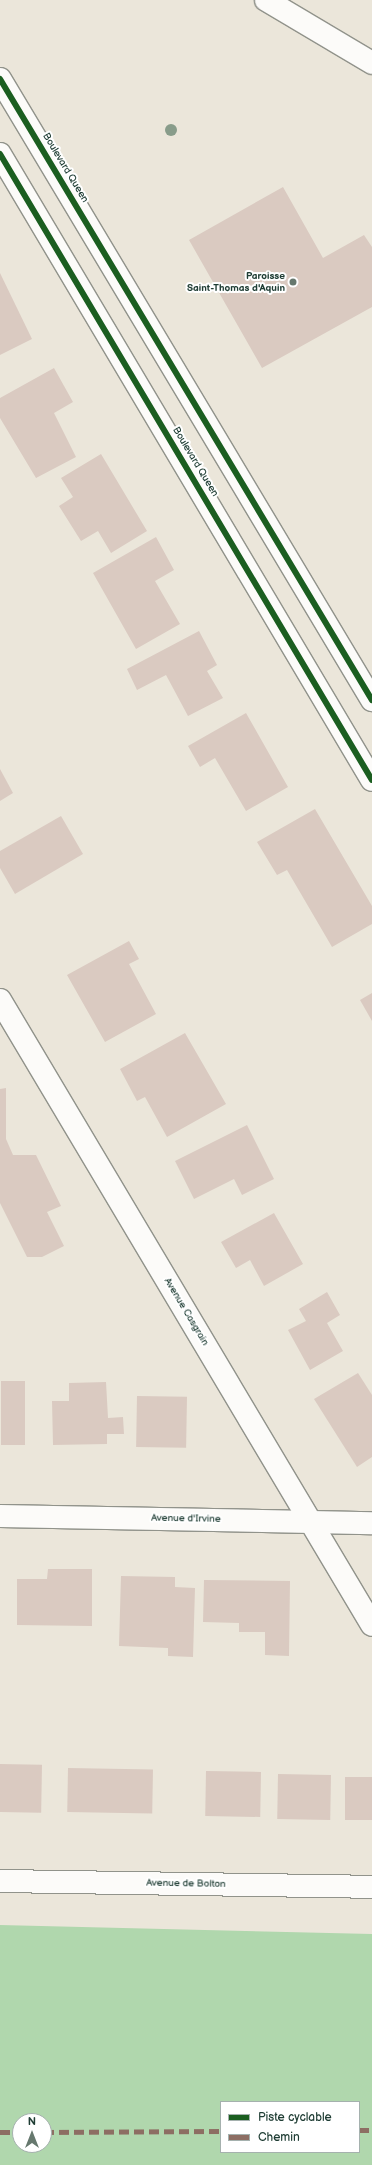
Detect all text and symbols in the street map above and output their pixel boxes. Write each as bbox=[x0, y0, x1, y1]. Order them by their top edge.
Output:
street label: Boulevard Queen bbox=[39, 131, 91, 205]
place label: Paroisse Saint-Thomas d'Aquin bbox=[187, 270, 285, 294]
marker: Paroisse Saint-Thomas d'Aquin bbox=[288, 277, 298, 287]
street label: Boulevard Queen bbox=[169, 425, 221, 499]
street label: Avenue Casgrain bbox=[161, 1276, 211, 1348]
street label: Avenue d'Irvine bbox=[151, 1512, 221, 1526]
street label: Avenue de Bolton bbox=[146, 1877, 226, 1891]
legend bbox=[220, 2101, 360, 2153]
text: Piste cyclable bbox=[258, 2110, 332, 2125]
north arrow bbox=[12, 2113, 52, 2153]
text: N bbox=[28, 2115, 36, 2128]
text: Chemin bbox=[258, 2130, 300, 2145]

